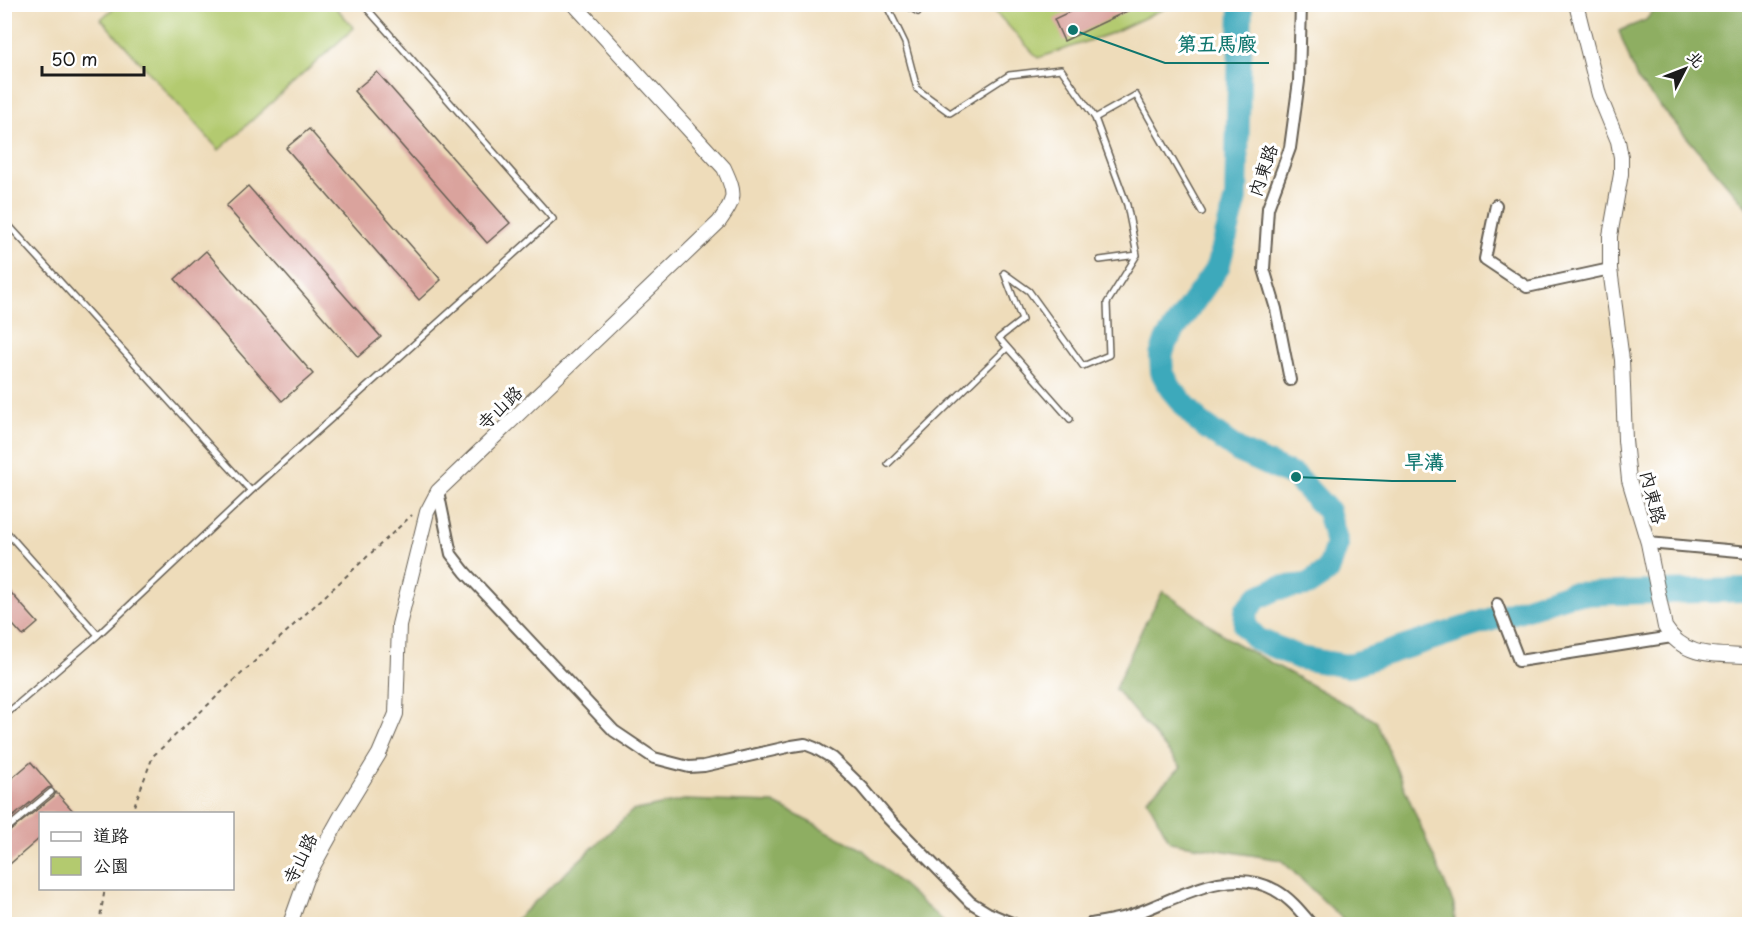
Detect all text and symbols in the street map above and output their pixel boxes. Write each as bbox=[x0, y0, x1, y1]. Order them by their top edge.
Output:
callout: 第五馬廄 bbox=[1165, 25, 1269, 63]
text: 第五馬廄 bbox=[1177, 28, 1257, 58]
scale bar bbox=[42, 39, 144, 77]
north arrow bbox=[1655, 39, 1715, 99]
text: 北 bbox=[1683, 44, 1711, 72]
text: 50 m bbox=[51, 45, 98, 72]
street label: 內東路 bbox=[1240, 140, 1284, 200]
street label: 寺山路 bbox=[470, 379, 528, 435]
callout: 旱溝 bbox=[1392, 443, 1456, 481]
text: 旱溝 bbox=[1404, 446, 1444, 476]
street label: 內東路 bbox=[1634, 468, 1674, 526]
legend bbox=[39, 812, 234, 890]
text: 道路 bbox=[93, 821, 129, 848]
street label: 寺山路 bbox=[275, 828, 323, 888]
text: 公園 bbox=[93, 851, 129, 878]

